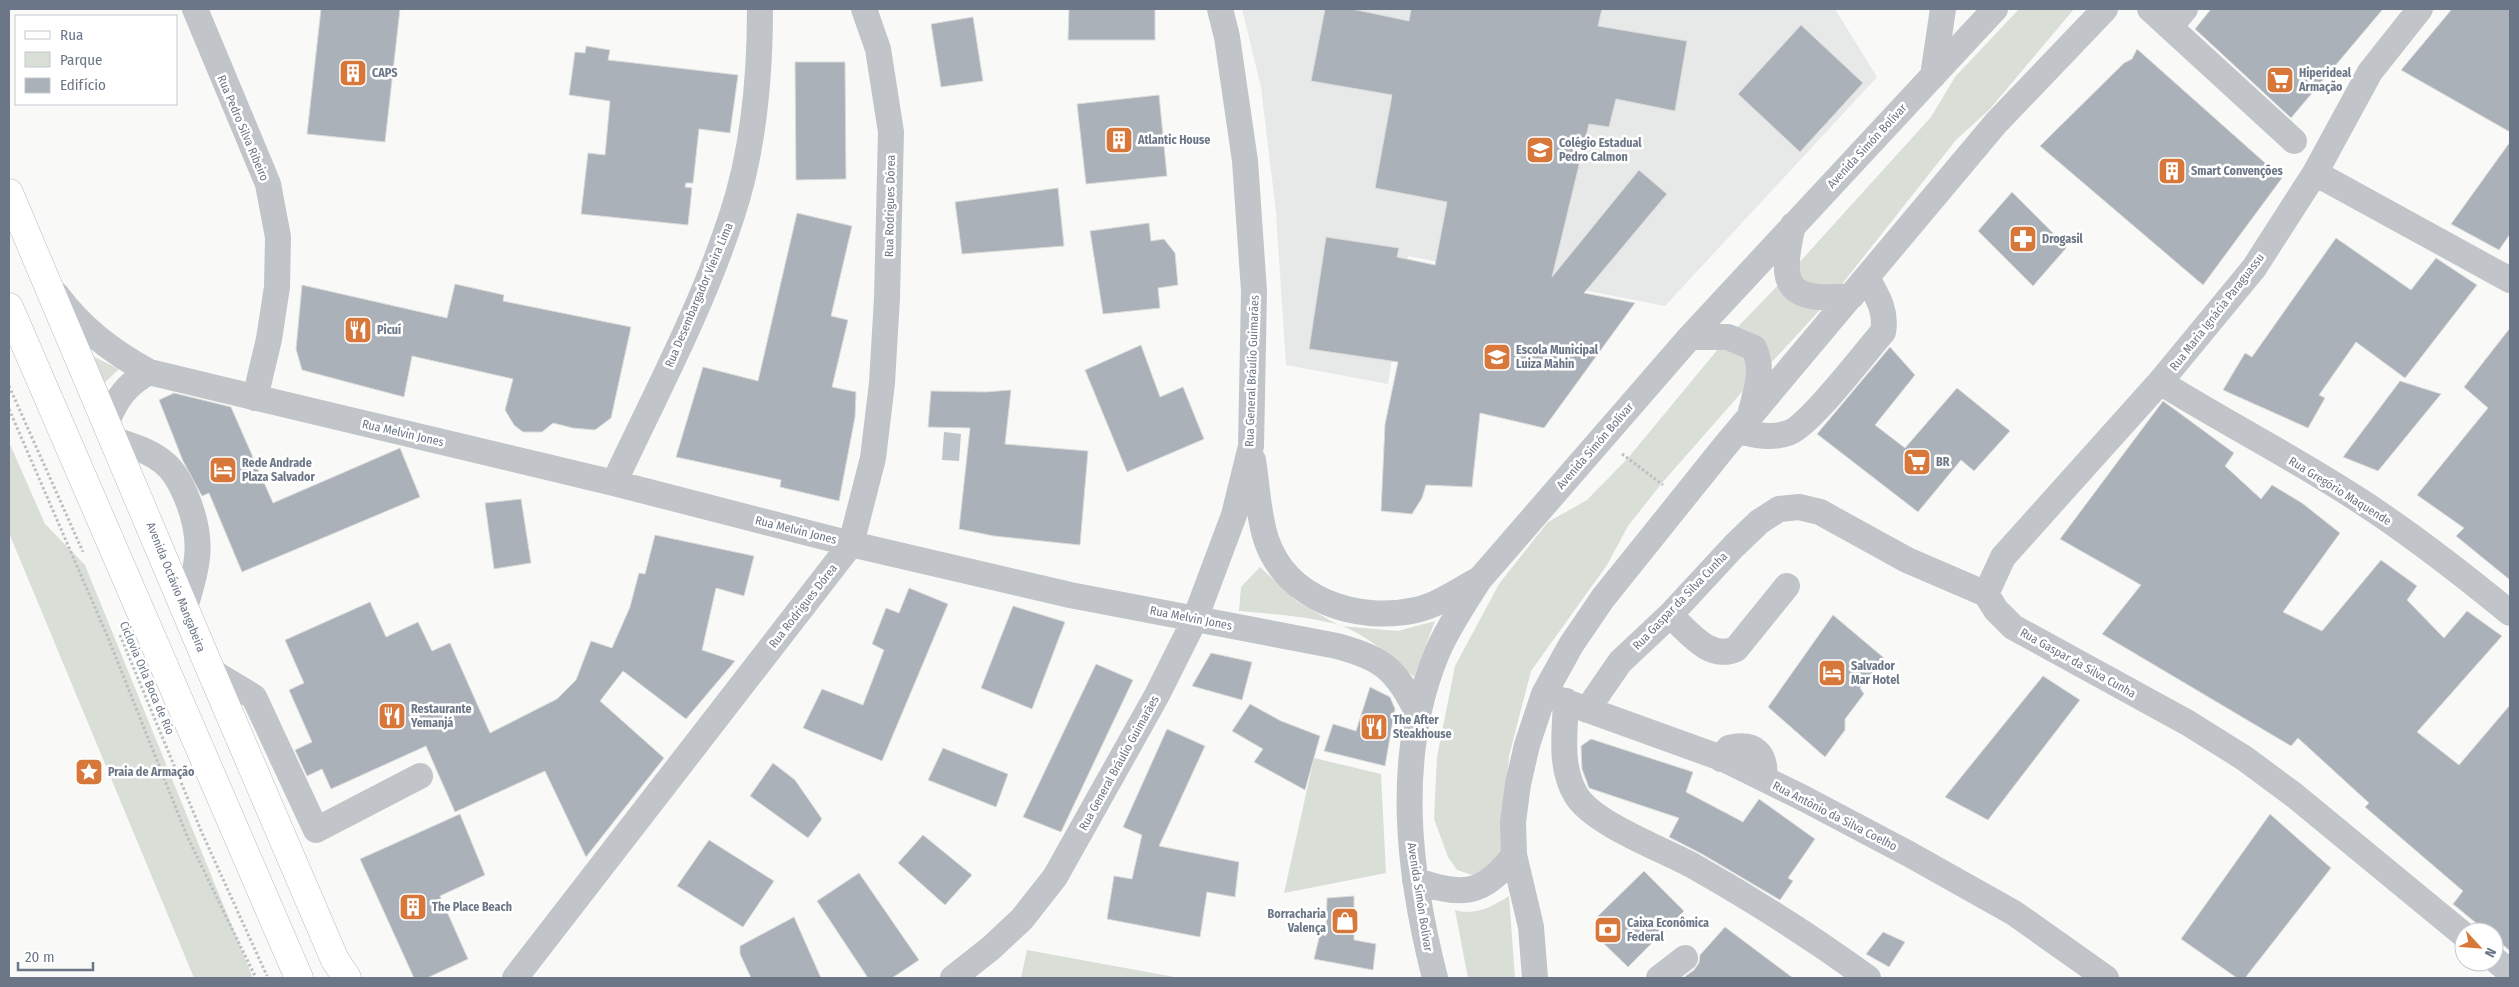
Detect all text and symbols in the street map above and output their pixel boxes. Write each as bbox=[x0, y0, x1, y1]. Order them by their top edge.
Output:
legend bbox=[15, 15, 178, 105]
text: Rua bbox=[60, 26, 83, 44]
text: Parque bbox=[60, 51, 103, 69]
building icon: CAPS bbox=[338, 58, 368, 88]
supermarket icon: Hiperideal Armação bbox=[2265, 65, 2295, 95]
place label: CAPS bbox=[372, 66, 397, 80]
place label: Hiperideal Armação bbox=[2298, 66, 2352, 95]
street label: Rua Pedro Silva Ribeiro bbox=[214, 73, 272, 183]
text: Edifício bbox=[60, 76, 106, 94]
street label: Avenida Simón Bolívar bbox=[1824, 100, 1910, 191]
building icon: Atlantic House bbox=[1104, 125, 1134, 155]
place label: Atlantic House bbox=[1137, 133, 1210, 147]
school or university icon: Colégio Estadual Pedro Calmon bbox=[1525, 135, 1555, 165]
place label: Colégio Estadual Pedro Calmon bbox=[1559, 136, 1642, 164]
street label: Rua Rodrigues Dórea bbox=[882, 155, 898, 257]
building icon: Smart Convenções bbox=[2157, 156, 2187, 186]
place label: Smart Convenções bbox=[2191, 164, 2284, 179]
street label: Rua Desembargador Vieira Lima bbox=[662, 220, 736, 370]
pharmacy icon: Drogasil bbox=[2008, 224, 2038, 254]
place label: Drogasil bbox=[2042, 232, 2084, 246]
street label: Rua Maria Ignácia Paraguassu bbox=[2167, 251, 2267, 373]
street label: Rua General Bráulio Guimarães bbox=[1242, 295, 1262, 447]
restaurant icon: Picuí bbox=[343, 315, 373, 345]
place label: Picuí bbox=[377, 323, 402, 337]
school or university icon: Escola Municipal Luiza Mahin bbox=[1482, 342, 1512, 372]
place label: Escola Municipal Luiza Mahin bbox=[1516, 343, 1599, 371]
street label: Avenida Simón Bolívar bbox=[1554, 399, 1637, 492]
street label: Rua Melvin Jones bbox=[361, 417, 445, 449]
supermarket icon: BR bbox=[1902, 447, 1932, 477]
street label: Rua Gregório Maquende bbox=[2286, 454, 2394, 528]
hotel icon: Rede Andrade Plaza Salvador bbox=[208, 455, 238, 485]
place label: BR bbox=[1936, 455, 1950, 469]
place label: Rede Andrade Plaza Salvador bbox=[242, 456, 315, 484]
street label: Rua Melvin Jones bbox=[754, 513, 838, 547]
street label: Avenida Octávio Mangabeira bbox=[144, 520, 209, 654]
street label: Rua Gaspar da Silva Cunha bbox=[1630, 549, 1730, 653]
street label: Rua Rodrigues Dórea bbox=[766, 561, 840, 651]
street label: Rua Melvin Jones bbox=[1149, 603, 1233, 633]
street label: Ciclovia Orla Boca de Rio bbox=[117, 619, 177, 737]
street label: Rua Gaspar da Silva Cunha bbox=[2018, 625, 2138, 701]
hotel icon: Salvador Mar Hotel bbox=[1817, 658, 1847, 688]
place label: Salvador Mar Hotel bbox=[1851, 659, 1900, 687]
street label: Rua General Bráulio Guimarães bbox=[1076, 693, 1162, 833]
restaurant icon: Restaurante Yemanjá bbox=[377, 701, 407, 731]
place label: Restaurante Yemanjá bbox=[410, 702, 472, 730]
restaurant icon: The After Steakhouse bbox=[1359, 712, 1389, 742]
place label: The After Steakhouse bbox=[1393, 713, 1452, 741]
place icon: Praia de Armação bbox=[74, 757, 104, 787]
place label: Praia de Armação bbox=[108, 765, 195, 780]
street label: Rua Antônio da Silva Coelho bbox=[1771, 779, 1899, 853]
street label: Avenida Simón Bolívar bbox=[1404, 842, 1436, 953]
building icon: The Place Beach bbox=[398, 892, 428, 922]
place label: The Place Beach bbox=[432, 900, 512, 914]
shop icon: Borracharia Valença bbox=[1330, 906, 1360, 936]
place label: Borracharia Valença bbox=[1268, 907, 1326, 936]
bank icon: Caixa Econômica Federal bbox=[1593, 915, 1623, 945]
place label: Caixa Econômica Federal bbox=[1627, 916, 1709, 944]
north arrow bbox=[2454, 922, 2504, 972]
scale bar bbox=[18, 940, 92, 972]
text: N bbox=[2481, 945, 2500, 960]
text: 20 m bbox=[25, 948, 55, 966]

